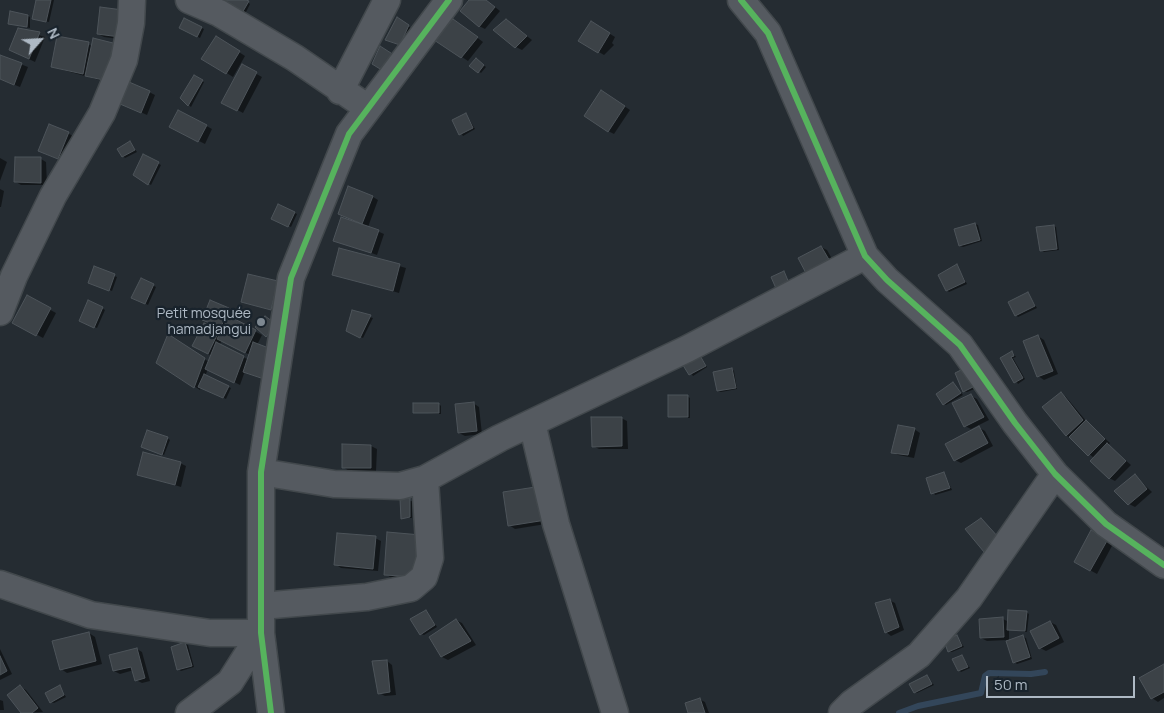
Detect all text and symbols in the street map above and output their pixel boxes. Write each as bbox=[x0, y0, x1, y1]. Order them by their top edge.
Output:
north arrow bbox=[15, 15, 65, 65]
text: N bbox=[43, 25, 65, 42]
place label: Petit mosquée hamadjangui bbox=[157, 306, 251, 338]
marker: Petit mosquée hamadjangui bbox=[255, 316, 267, 328]
scale bar bbox=[989, 666, 1138, 698]
text: 50 m bbox=[994, 674, 1028, 695]

